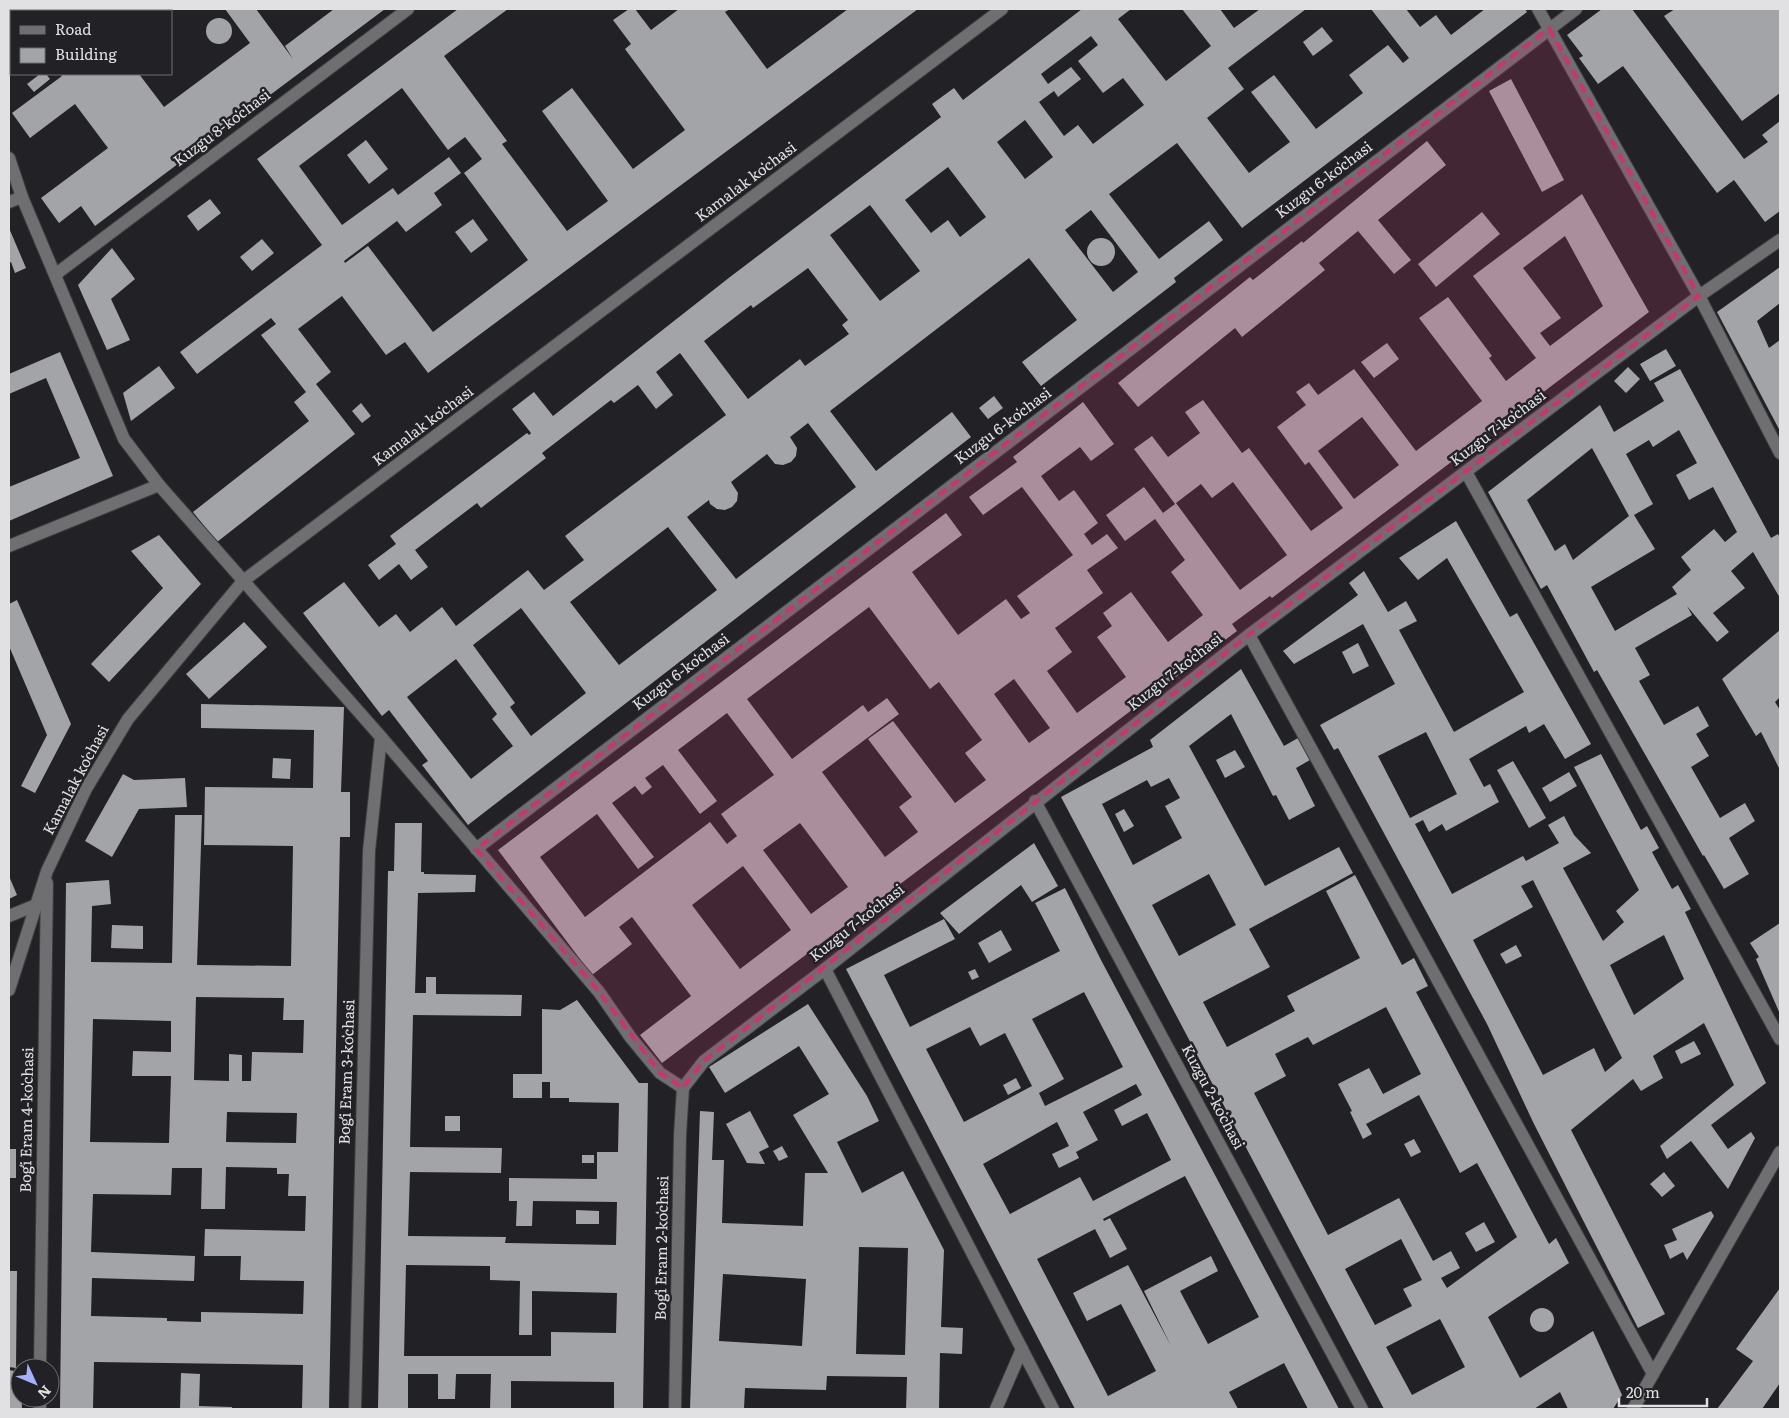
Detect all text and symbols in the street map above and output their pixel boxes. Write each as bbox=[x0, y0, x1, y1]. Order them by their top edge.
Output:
legend bbox=[10, 10, 172, 75]
text: Road bbox=[55, 17, 91, 40]
text: Building bbox=[55, 42, 117, 65]
street label: Kuzgu 8-koʻchasi bbox=[168, 83, 275, 171]
street label: Kamalak koʻchasi bbox=[690, 135, 801, 227]
street label: Kuzgu 6-koʻchasi bbox=[1270, 135, 1377, 223]
street label: Kamalak koʻchasi bbox=[367, 379, 478, 471]
street label: Kuzgu 6-koʻchasi bbox=[949, 381, 1056, 469]
street label: Kuzgu 7-koʻchasi bbox=[1444, 383, 1550, 471]
street label: Kuzgu 7-koʻchasi bbox=[1122, 626, 1227, 715]
street label: Kuzgu 6-koʻchasi bbox=[627, 627, 734, 715]
street label: Kamalak koʻchasi bbox=[36, 720, 113, 838]
street label: Kuzgu 7-koʻchasi bbox=[804, 877, 909, 966]
street label: Bogʻi Eram 3-koʻchasi bbox=[331, 999, 360, 1145]
street label: Kuzgu 2-koʻchasi bbox=[1177, 1040, 1252, 1153]
street label: Bogʻi Eram 4-koʻchasi bbox=[13, 1047, 38, 1193]
street label: Bogʻi Eram 2-koʻchasi bbox=[648, 1175, 673, 1321]
north arrow bbox=[10, 1358, 60, 1408]
scale bar bbox=[1619, 1376, 1706, 1408]
text: 20 m bbox=[1626, 1380, 1660, 1403]
text: N bbox=[34, 1382, 56, 1404]

